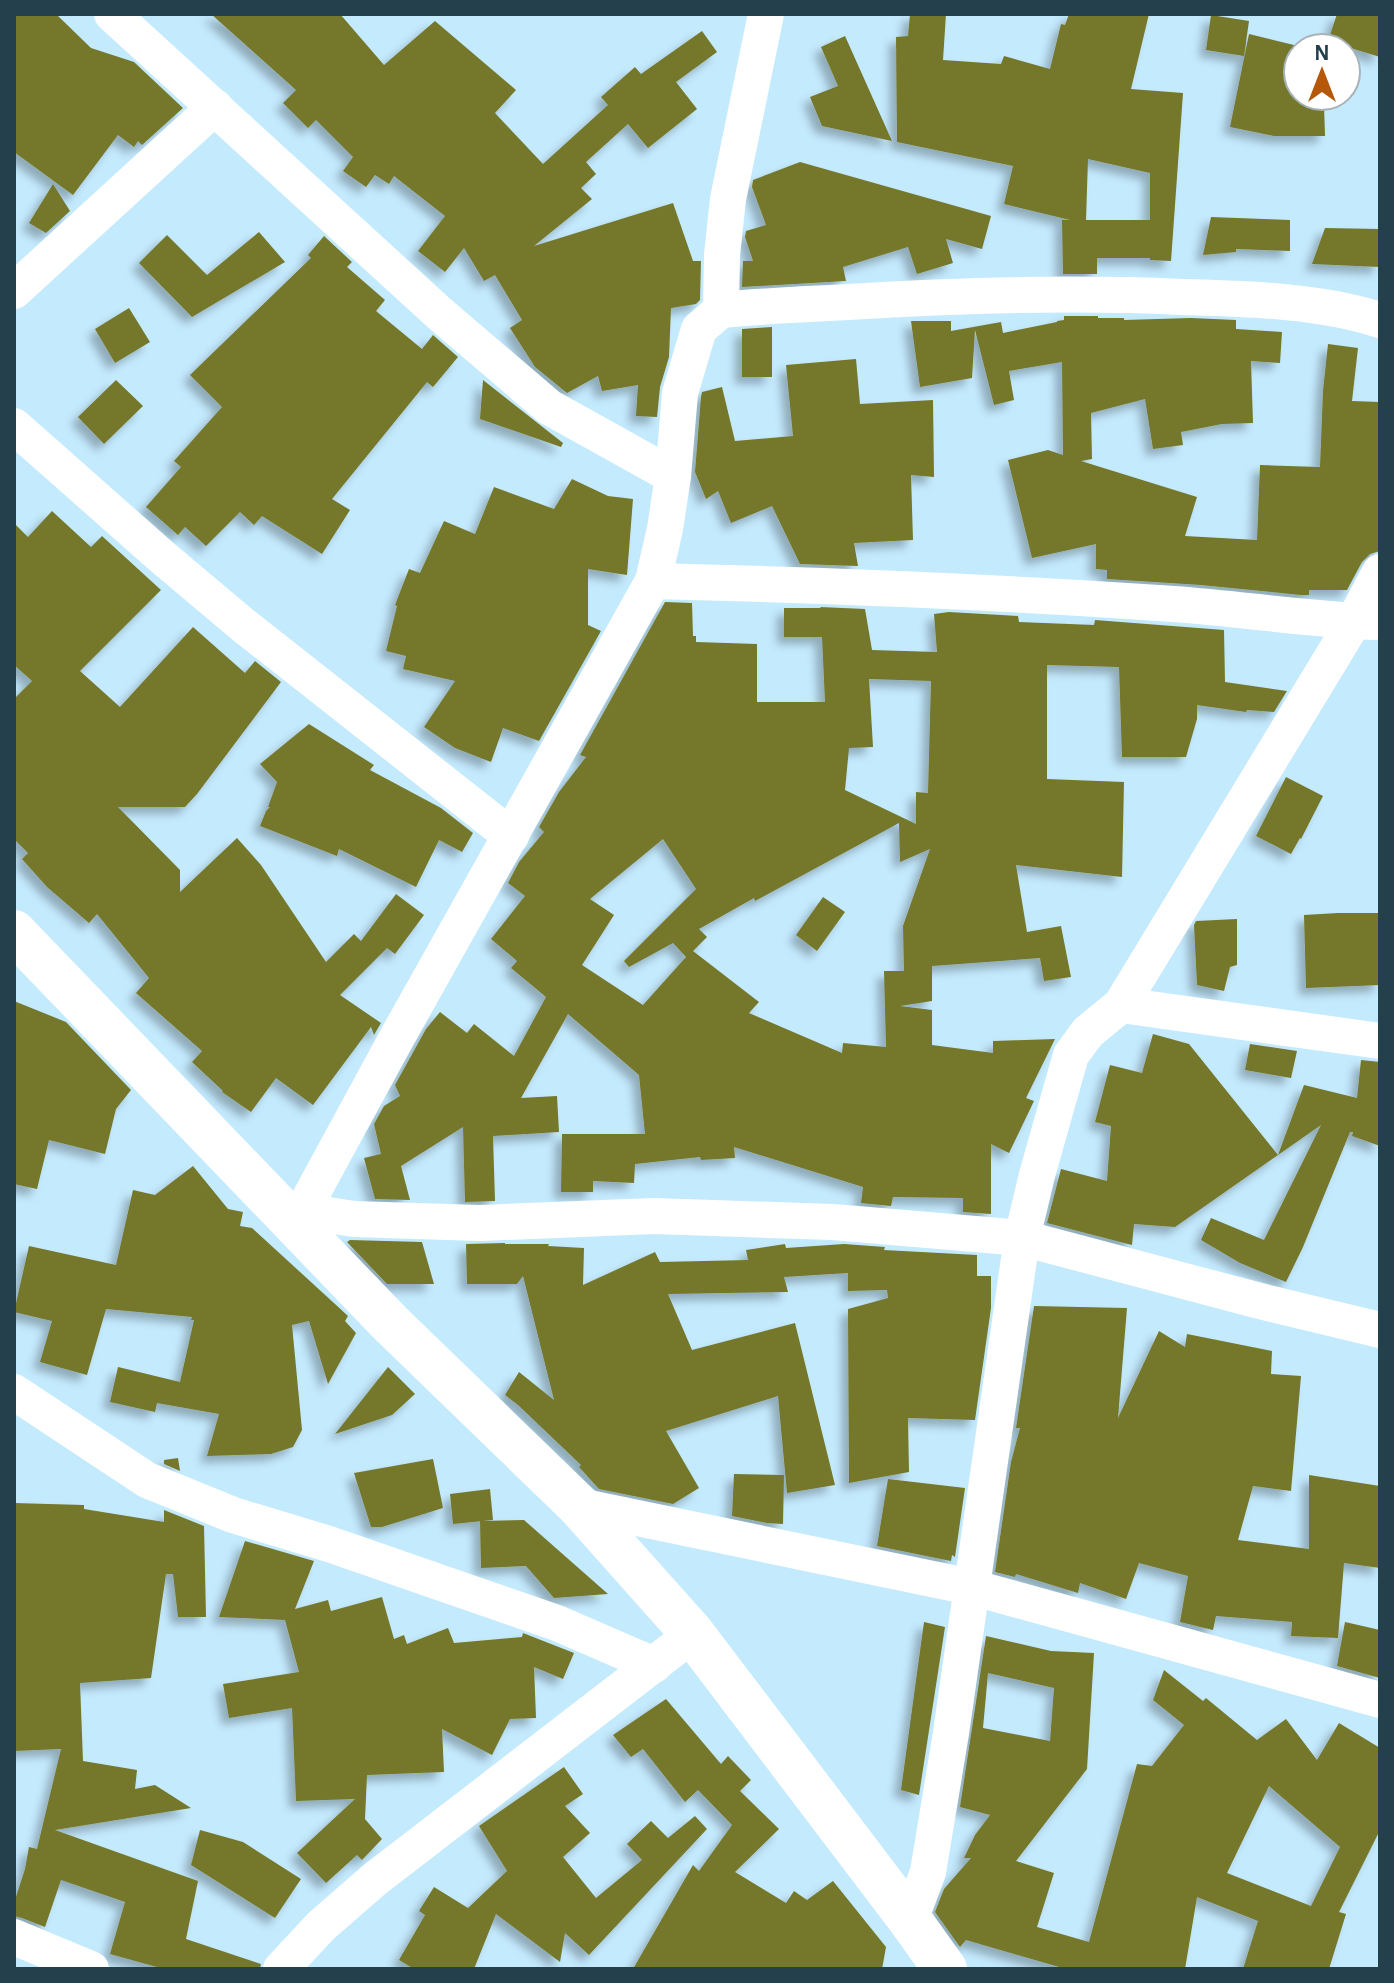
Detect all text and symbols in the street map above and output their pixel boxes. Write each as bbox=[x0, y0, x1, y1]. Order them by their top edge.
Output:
north arrow bbox=[1282, 32, 1362, 112]
text: N bbox=[1314, 42, 1330, 64]

